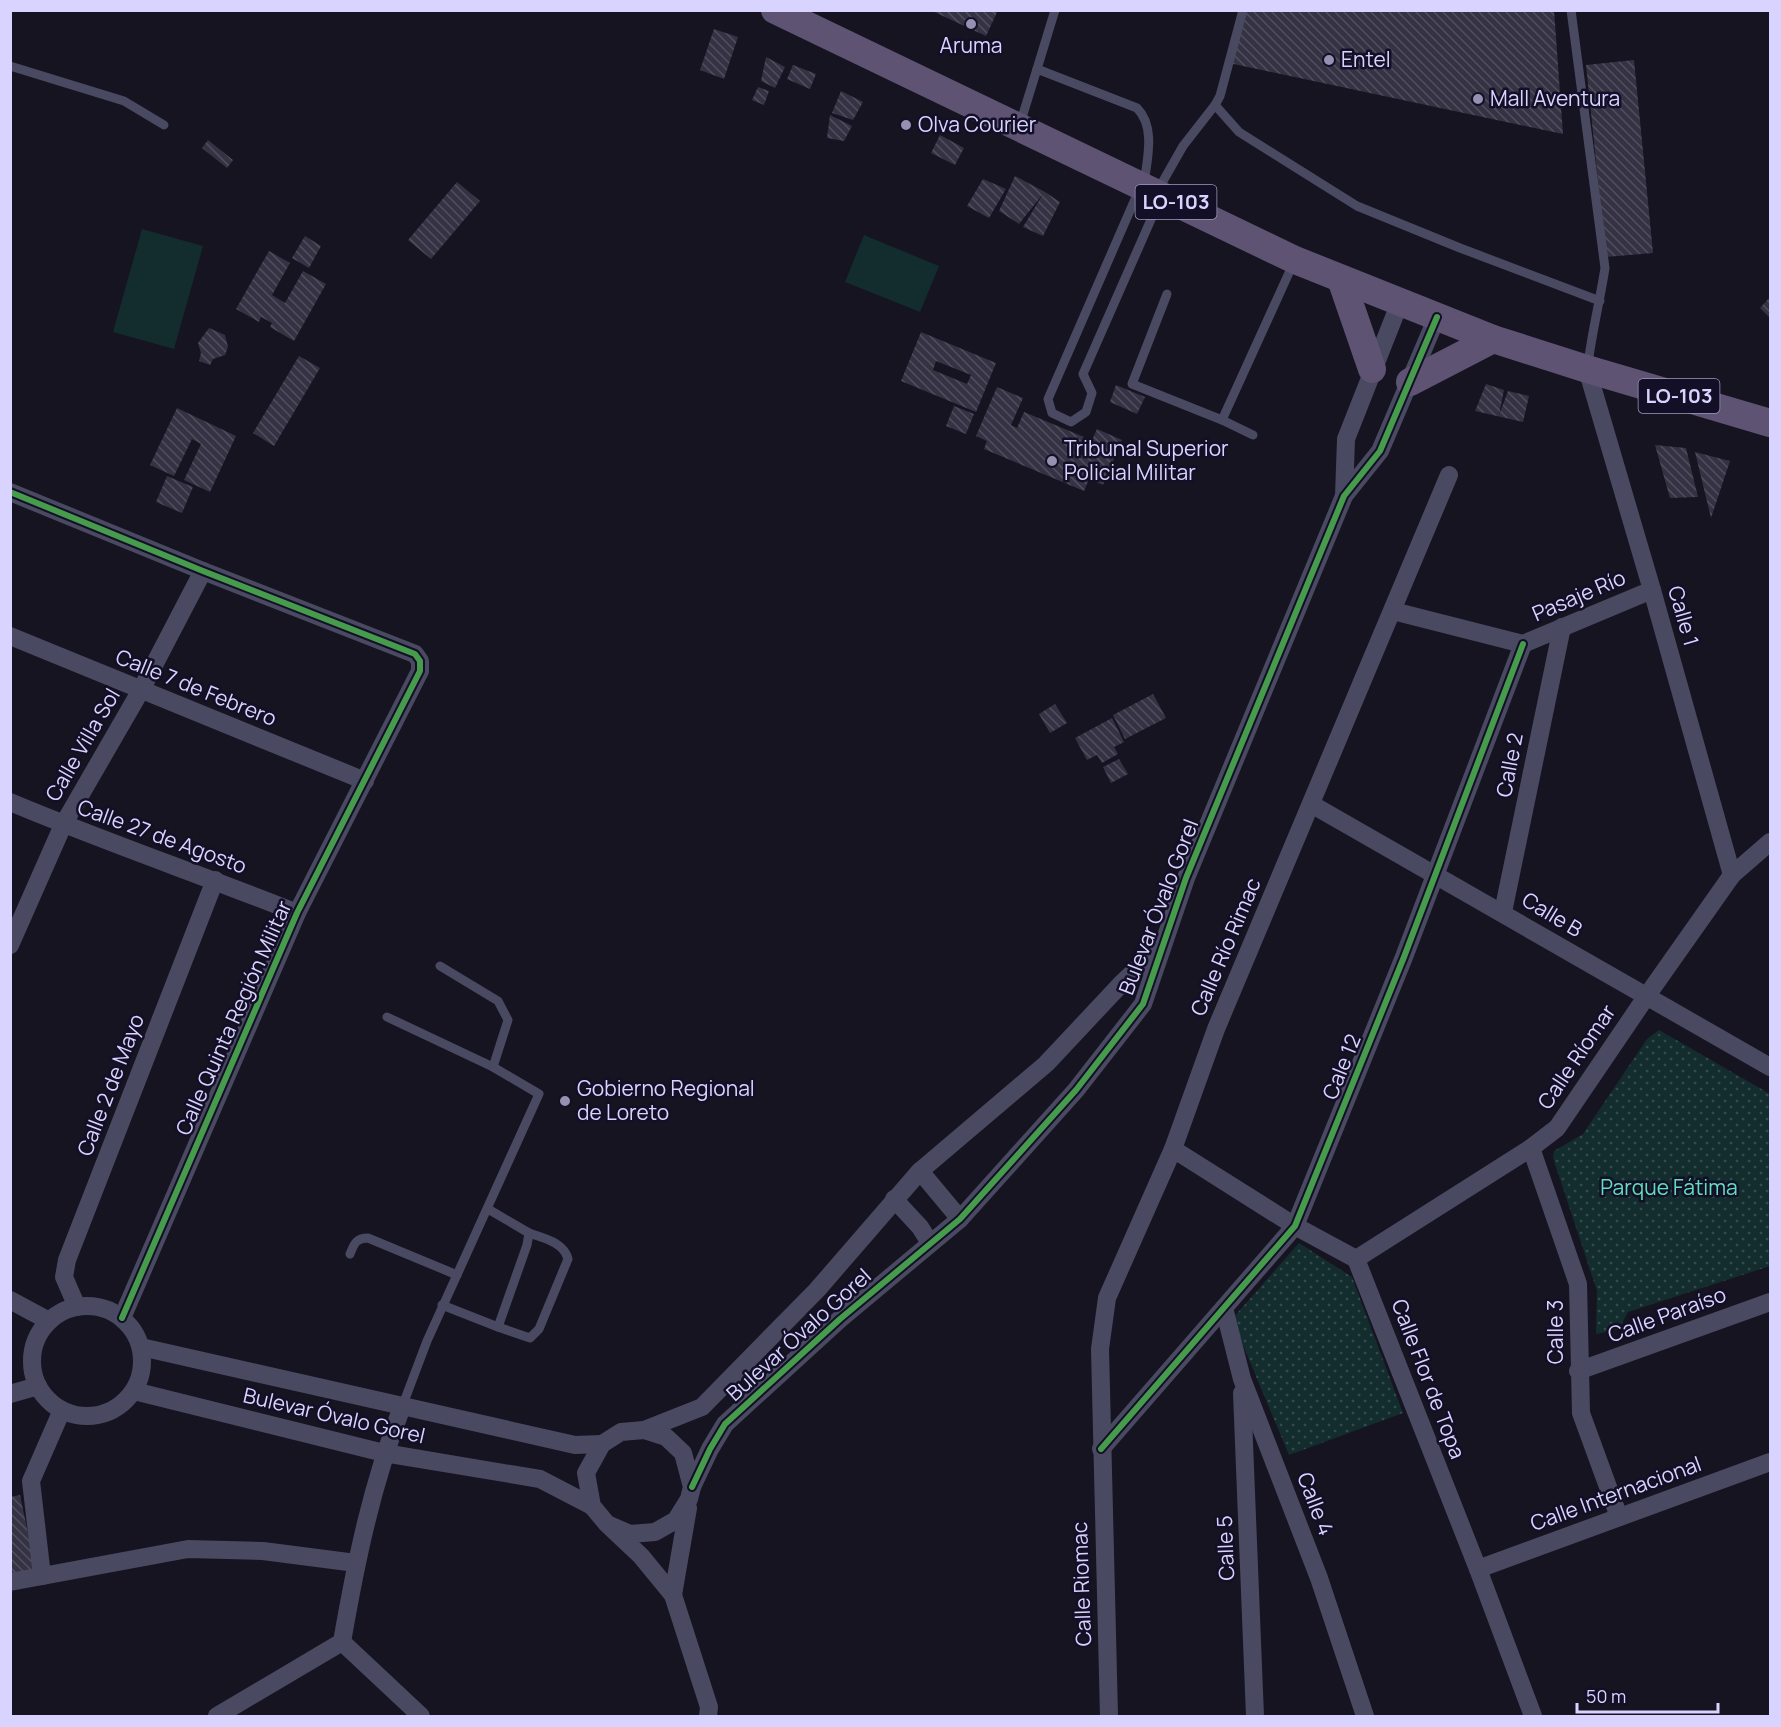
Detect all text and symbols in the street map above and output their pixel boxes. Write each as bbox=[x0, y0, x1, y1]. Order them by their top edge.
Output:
marker: Aruma bbox=[964, 17, 978, 31]
place label: Aruma bbox=[940, 31, 1002, 59]
place label: Entel bbox=[1341, 45, 1391, 73]
marker: Entel bbox=[1322, 53, 1336, 67]
place label: Mall Aventura bbox=[1490, 84, 1620, 112]
marker: Mall Aventura bbox=[1471, 92, 1485, 106]
place label: Olva Courier bbox=[918, 110, 1037, 138]
marker: Olva Courier bbox=[899, 118, 913, 132]
road number: LO-103 bbox=[1136, 185, 1216, 219]
road number: LO-103 bbox=[1638, 379, 1720, 413]
place label: Tribunal Superior Policial Militar bbox=[1064, 434, 1229, 486]
marker: Tribunal Superior Policial Militar bbox=[1045, 454, 1059, 468]
street label: Pasaje Río bbox=[1528, 563, 1630, 627]
street label: Calle 1 bbox=[1662, 582, 1706, 649]
street label: Calle 7 de Febrero bbox=[112, 642, 281, 732]
street label: Calle Villa Sol bbox=[38, 683, 126, 806]
street label: Calle 2 bbox=[1489, 730, 1529, 799]
street label: Calle 27 de Agosto bbox=[74, 792, 251, 880]
street label: Bulevar Óvalo Gorel bbox=[1112, 815, 1204, 998]
street label: Calle Río Rimac bbox=[1183, 873, 1267, 1020]
street label: Calle B bbox=[1517, 885, 1588, 943]
street label: Calle Quinta Región Militar bbox=[169, 895, 298, 1139]
street label: Calle Ríomar bbox=[1531, 998, 1622, 1114]
street label: Calle 2 de Mayo bbox=[70, 1010, 150, 1160]
street label: Cale 12 bbox=[1315, 1030, 1367, 1104]
place label: Gobierno Regional de Loreto bbox=[577, 1074, 755, 1126]
marker: Gobierno Regional de Loreto bbox=[558, 1094, 572, 1108]
park label: Parque Fátima bbox=[1600, 1173, 1738, 1201]
street label: Bulevar Óvalo Gorel bbox=[720, 1262, 877, 1407]
street label: Calle Paraíso bbox=[1604, 1280, 1730, 1348]
street label: Calle Flor de Topa bbox=[1386, 1295, 1472, 1463]
street label: Calle 3 bbox=[1541, 1300, 1569, 1364]
street label: Bulevar Óvalo Gorel bbox=[241, 1380, 428, 1450]
street label: Calle Internacional bbox=[1526, 1449, 1705, 1537]
street label: Calle 4 bbox=[1291, 1468, 1341, 1539]
street label: Calle 5 bbox=[1210, 1515, 1240, 1581]
street label: Calle Riomac bbox=[1065, 1521, 1097, 1647]
scale bar bbox=[1577, 1676, 1718, 1714]
text: 50 m bbox=[1586, 1684, 1626, 1708]

